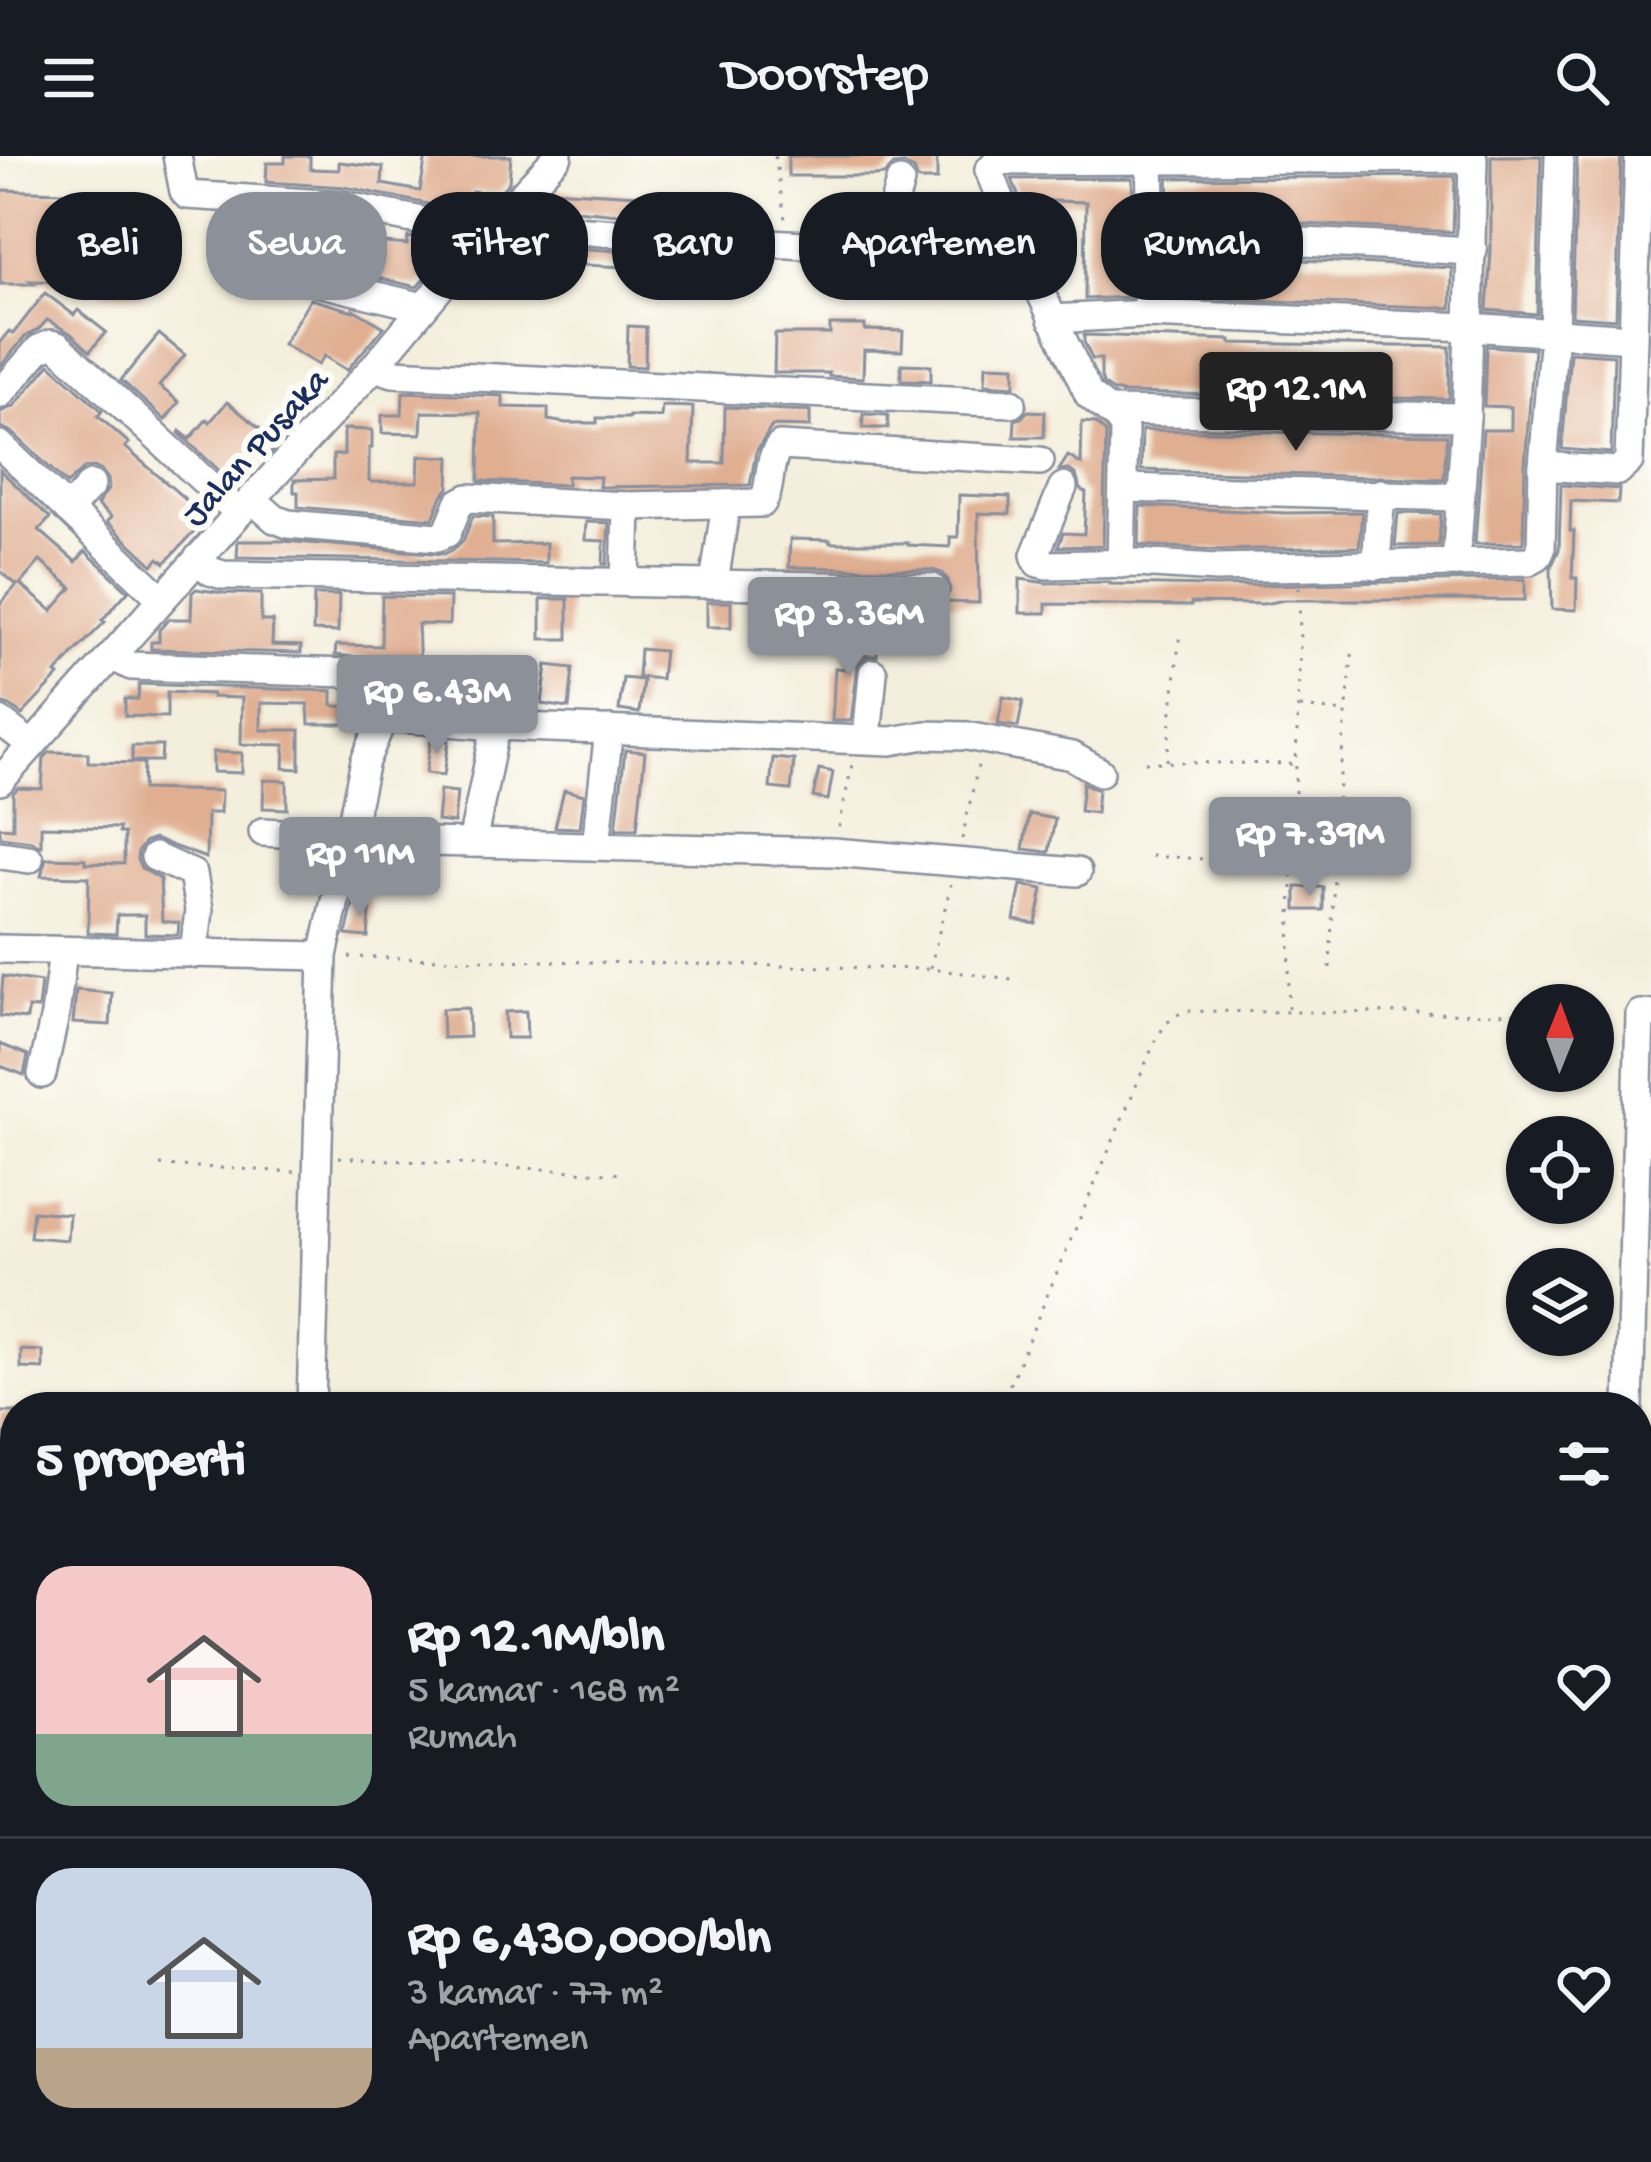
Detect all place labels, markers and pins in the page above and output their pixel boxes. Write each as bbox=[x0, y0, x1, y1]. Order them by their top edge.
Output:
pin: Rp 12.1M bbox=[1172, 352, 1420, 454]
pin: Rp 3.36M bbox=[725, 577, 973, 679]
pin: Rp 6.43M bbox=[313, 655, 561, 757]
pin: Rp 7.39M bbox=[1186, 797, 1434, 899]
pin: Rp 11M bbox=[262, 817, 458, 919]

